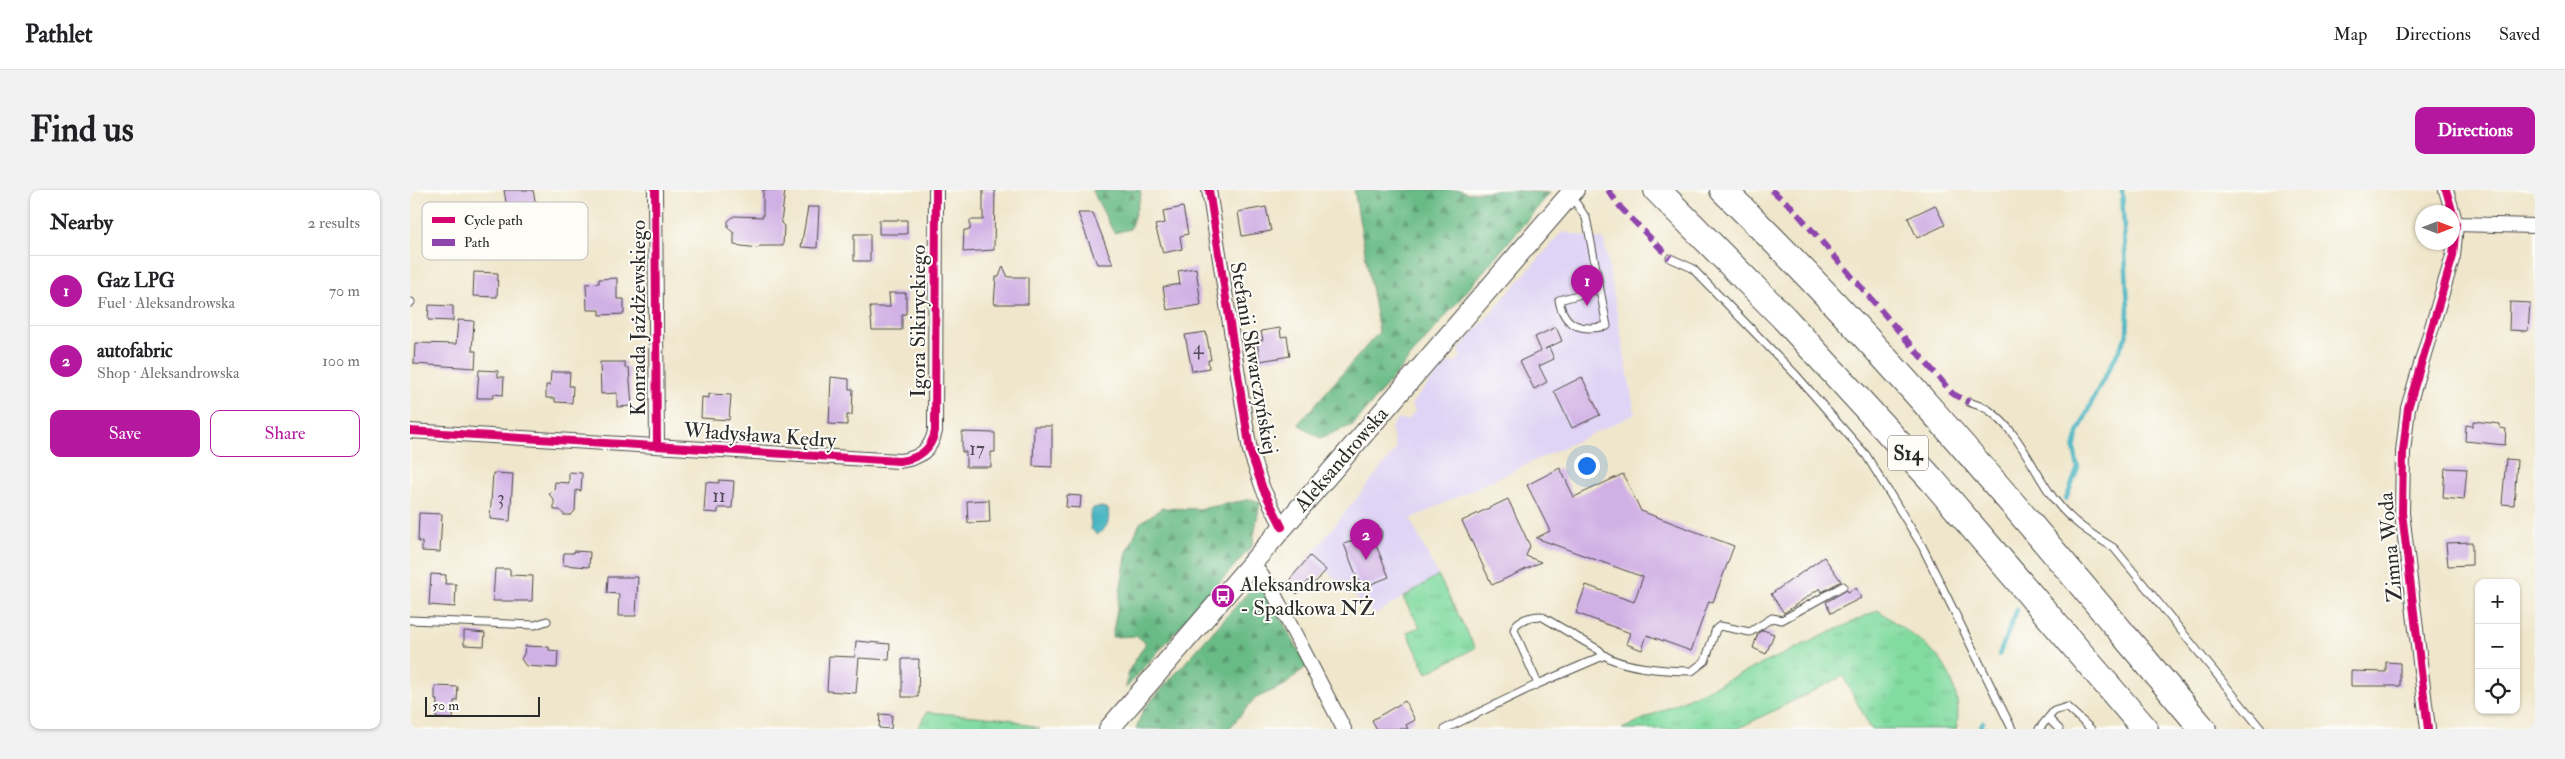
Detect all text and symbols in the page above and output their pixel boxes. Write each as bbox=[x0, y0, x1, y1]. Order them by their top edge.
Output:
text: Pathlet bbox=[25, 19, 93, 50]
text: Map bbox=[2334, 23, 2367, 46]
text: Directions bbox=[2395, 23, 2471, 46]
text: Saved bbox=[2499, 23, 2540, 46]
button: Directions bbox=[2415, 107, 2535, 154]
text: Find us bbox=[30, 108, 134, 152]
legend bbox=[422, 202, 588, 260]
north arrow bbox=[2415, 205, 2460, 250]
text: Nearby bbox=[50, 209, 113, 236]
text: Cycle path bbox=[464, 212, 524, 230]
text: 2 results bbox=[307, 213, 360, 233]
street label: Konrada Jażdżewskiego bbox=[625, 220, 652, 416]
text: Path bbox=[464, 234, 490, 251]
street label: Igora Sikiryckiego bbox=[905, 245, 932, 397]
street label: Stefanii Skwarczyńskiej bbox=[1223, 260, 1284, 456]
pin: 1 bbox=[1571, 265, 1603, 306]
text: Gaz LPG bbox=[97, 269, 175, 293]
text: 1 bbox=[63, 281, 69, 301]
text: 70 m bbox=[329, 281, 360, 301]
text: Fuel · Aleksandrowska bbox=[97, 293, 235, 313]
house number: 4 bbox=[1193, 336, 1204, 360]
text: autofabric bbox=[97, 339, 173, 363]
text: 2 bbox=[62, 351, 70, 371]
text: 100 m bbox=[322, 351, 360, 371]
text: Shop · Aleksandrowska bbox=[97, 363, 239, 383]
street label: Aleksandrowska bbox=[1288, 401, 1395, 518]
button: Save bbox=[50, 410, 200, 457]
button: Share bbox=[210, 410, 360, 457]
street label: Władysława Kędry bbox=[682, 417, 838, 454]
road number: S14 bbox=[1888, 436, 1928, 470]
house number: 17 bbox=[969, 437, 985, 461]
your location bbox=[1574, 453, 1600, 479]
house number: 11 bbox=[712, 484, 726, 508]
house number: 3 bbox=[497, 486, 505, 510]
street label: Zimna Woda bbox=[2372, 491, 2409, 603]
pin: 2 bbox=[1350, 519, 1382, 560]
place label: Aleksandrowska - Spadkowa NŻ bbox=[1239, 571, 1375, 622]
map controls bbox=[2475, 579, 2520, 714]
button: + bbox=[2475, 579, 2520, 624]
bus stop icon: Aleksandrowska - Spadkowa NŻ bbox=[1210, 583, 1236, 609]
button: − bbox=[2475, 624, 2520, 669]
button: locate bbox=[2475, 669, 2520, 714]
scale bar bbox=[425, 694, 540, 717]
text: 50 m bbox=[432, 697, 459, 714]

